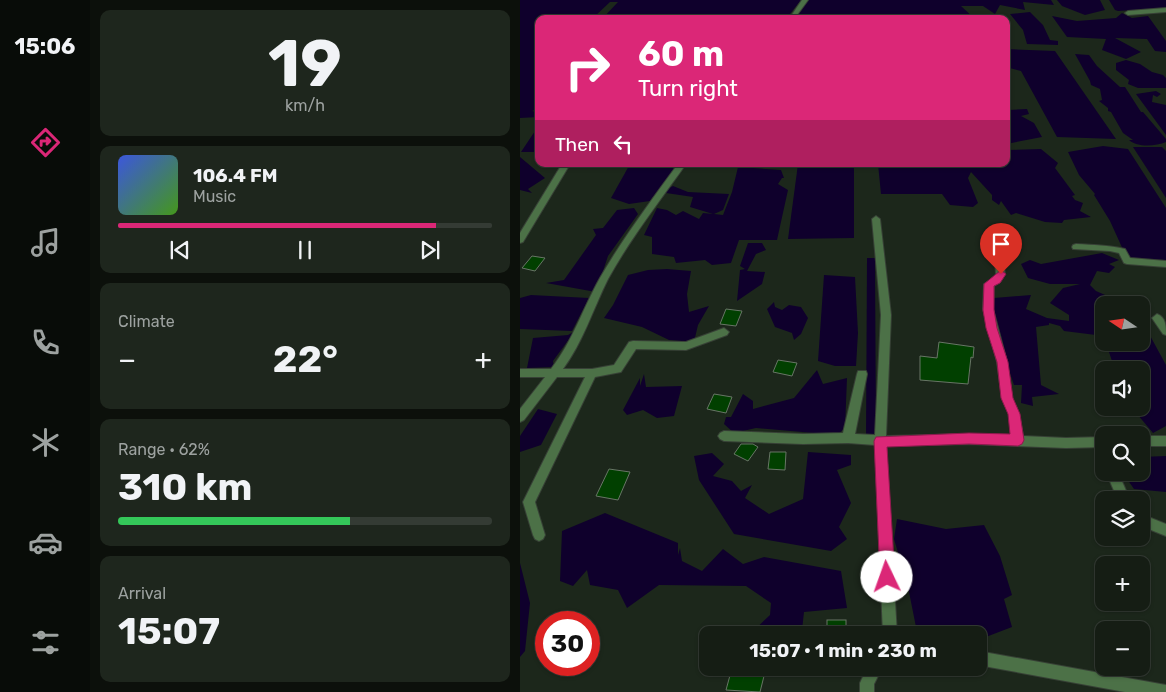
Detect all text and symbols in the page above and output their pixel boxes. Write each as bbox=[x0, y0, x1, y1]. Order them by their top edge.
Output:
text: 19 bbox=[268, 25, 342, 102]
text: 15:06 bbox=[15, 33, 75, 60]
text: 60 m bbox=[638, 33, 724, 75]
icon: right bbox=[555, 35, 620, 100]
text: Turn right bbox=[638, 75, 738, 102]
text: km/h bbox=[285, 96, 325, 115]
icon: directions bbox=[28, 125, 63, 160]
icon: left bbox=[609, 130, 637, 158]
text: Then bbox=[555, 133, 599, 156]
text: 106.4 FM bbox=[193, 164, 278, 187]
text: Music bbox=[193, 187, 236, 206]
pin bbox=[980, 223, 1022, 274]
icon: music bbox=[28, 225, 63, 260]
icon: arrive bbox=[987, 230, 1015, 258]
icon: previous bbox=[166, 236, 194, 264]
icon: pause bbox=[291, 236, 319, 264]
icon: next bbox=[416, 236, 444, 264]
north arrow bbox=[1095, 296, 1150, 351]
map controls bbox=[1095, 296, 1150, 676]
text: Climate bbox=[118, 312, 175, 331]
icon: phone bbox=[28, 325, 63, 360]
text: 22° bbox=[273, 336, 338, 382]
text: − bbox=[118, 343, 136, 376]
text: + bbox=[475, 343, 492, 376]
button: sound bbox=[1095, 361, 1150, 416]
icon: climate bbox=[28, 425, 63, 460]
button: search bbox=[1095, 426, 1150, 481]
text: Range · 62% bbox=[118, 440, 210, 459]
text: 310 km bbox=[118, 464, 252, 510]
button: layers bbox=[1095, 491, 1150, 546]
icon: car bbox=[28, 525, 63, 560]
position arrow bbox=[860, 550, 912, 602]
button: + bbox=[1095, 556, 1150, 611]
text: Arrival bbox=[118, 584, 166, 603]
text: 15:07 bbox=[118, 608, 220, 654]
speed limit sign: 30 bbox=[535, 611, 600, 676]
button: − bbox=[1095, 621, 1150, 676]
icon: filters bbox=[28, 625, 63, 660]
text: 15:07 · 1 min · 230 m bbox=[749, 639, 937, 662]

